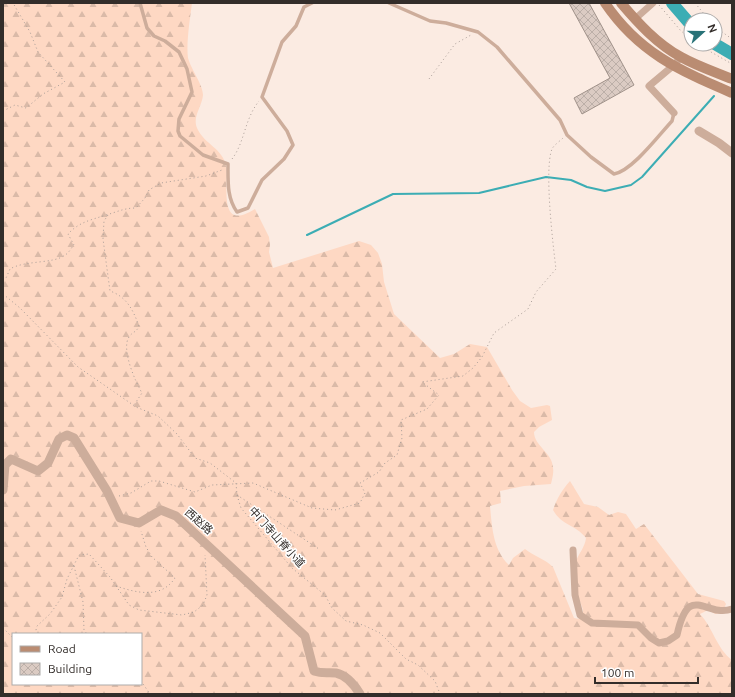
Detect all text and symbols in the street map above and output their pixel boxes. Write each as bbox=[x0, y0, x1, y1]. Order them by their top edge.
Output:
north arrow bbox=[683, 12, 723, 52]
text: N bbox=[705, 22, 719, 34]
street label: 中门寺山脊小道 bbox=[247, 504, 307, 570]
street label: 西赵路 bbox=[183, 506, 215, 536]
legend bbox=[12, 633, 142, 685]
text: Road bbox=[48, 642, 76, 655]
scale bar bbox=[595, 659, 698, 685]
text: Building bbox=[48, 662, 92, 675]
text: 100 m bbox=[601, 666, 634, 679]

